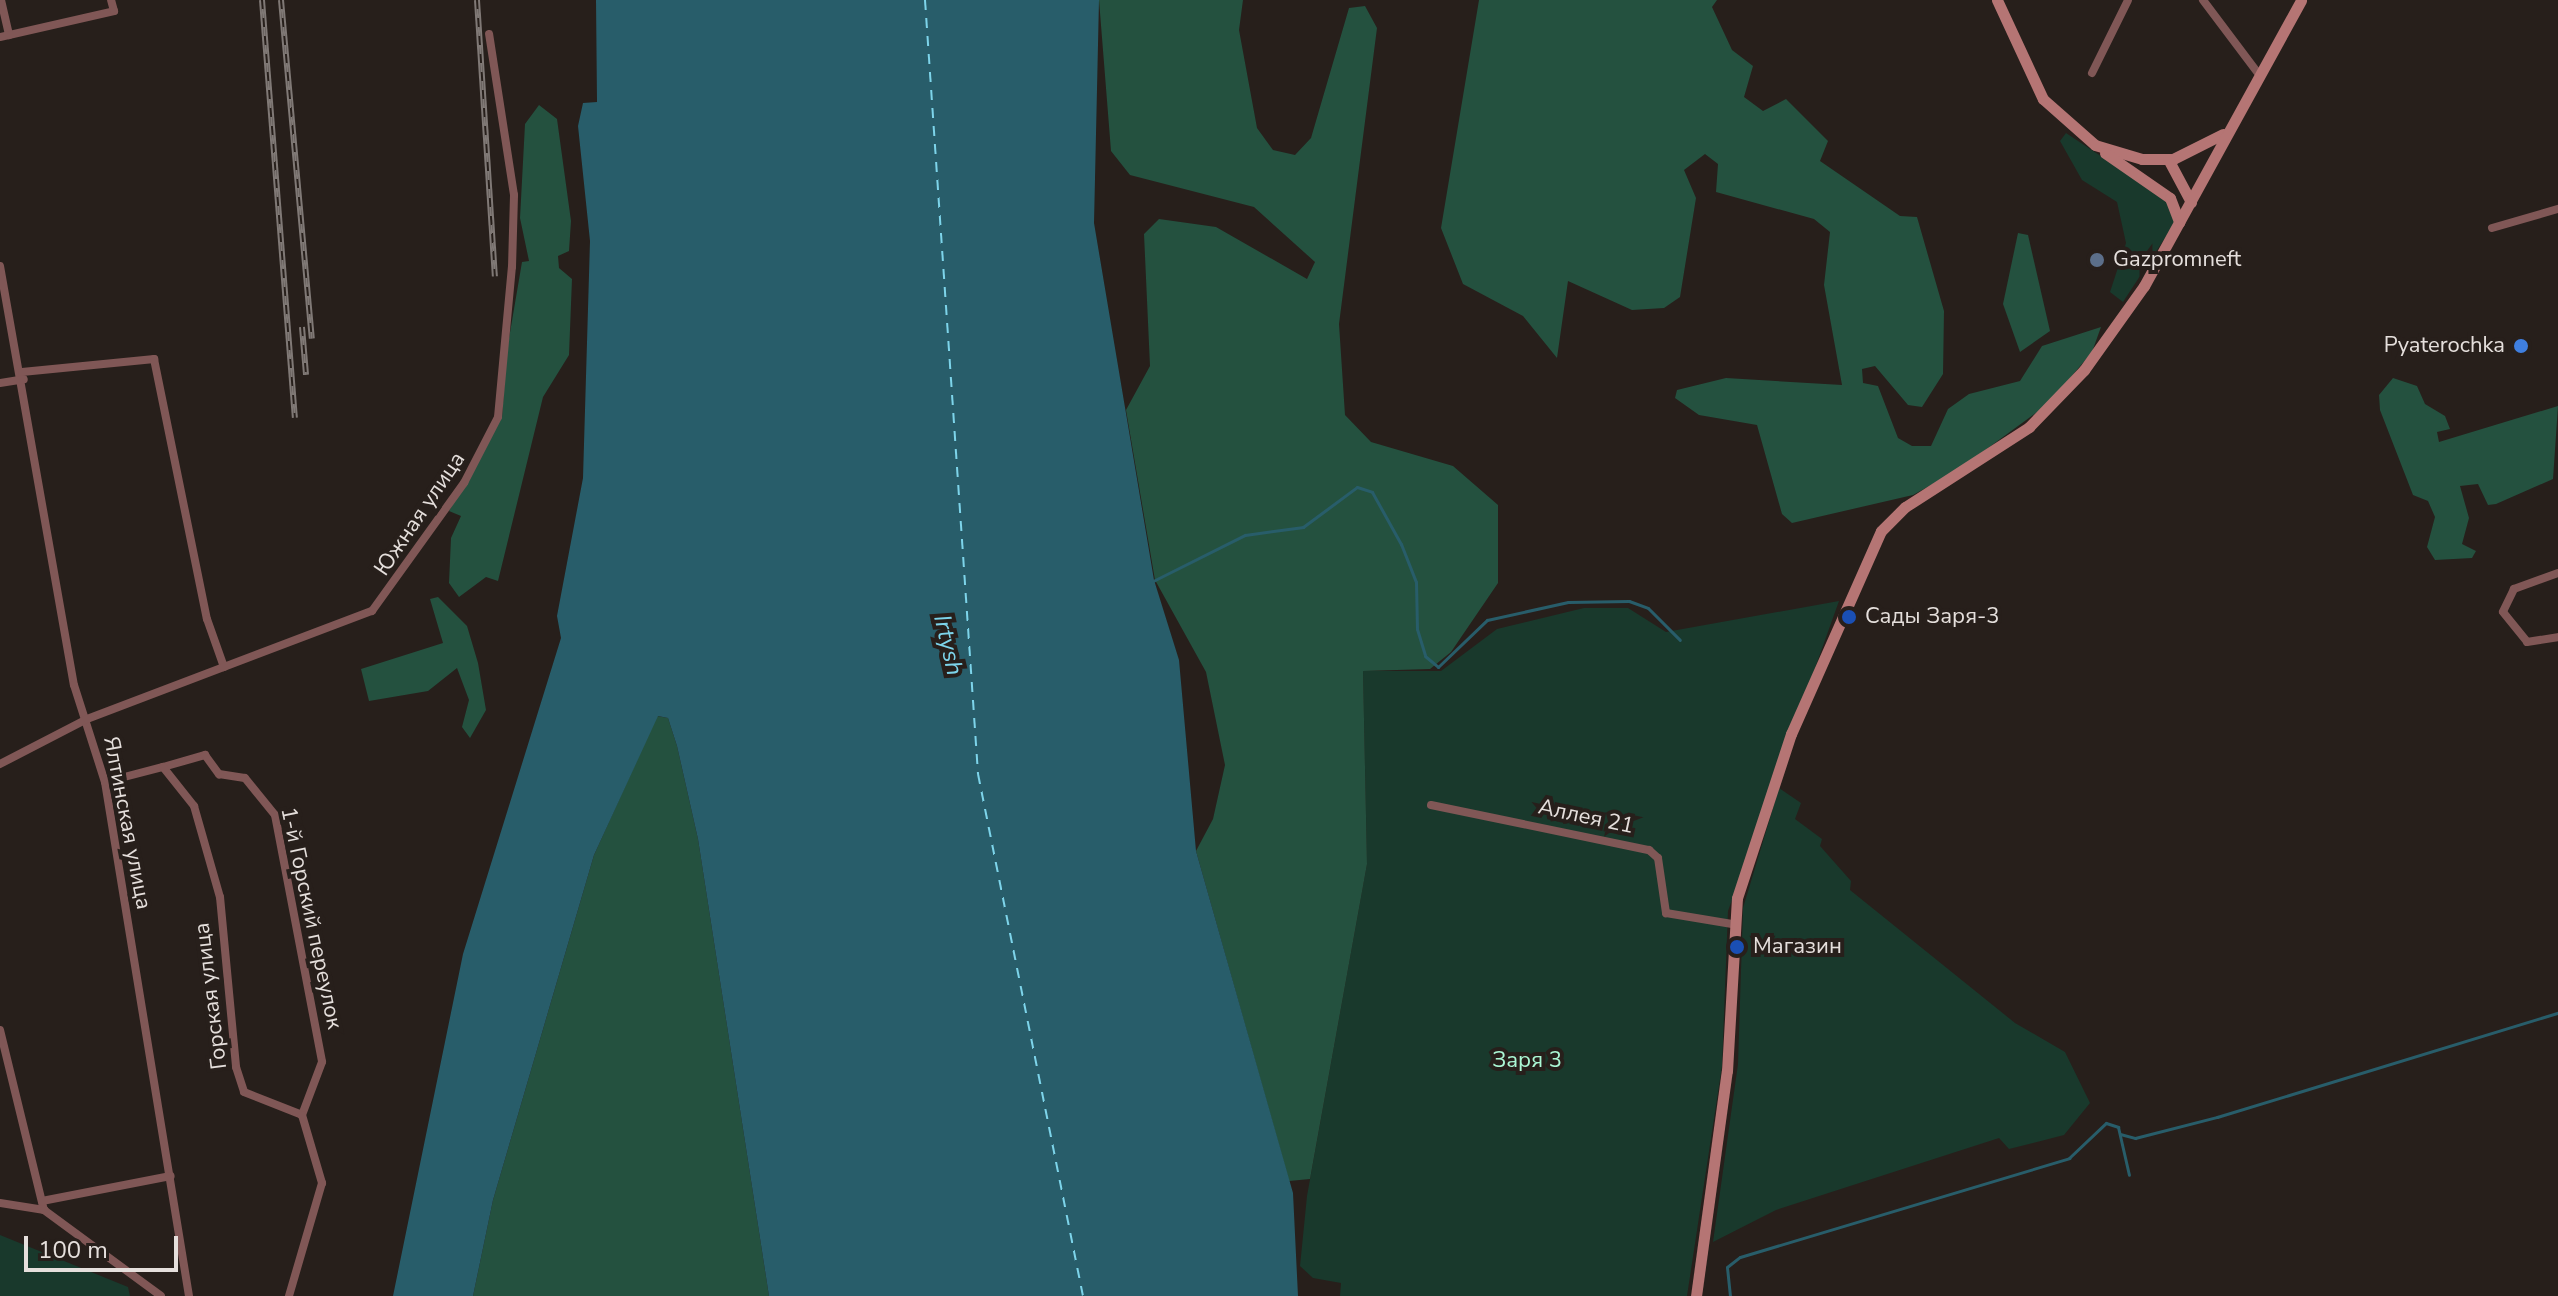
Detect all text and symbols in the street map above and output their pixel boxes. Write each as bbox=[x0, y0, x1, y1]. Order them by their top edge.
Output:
place label: Gazpromneft bbox=[2113, 247, 2241, 273]
marker: Gazpromneft bbox=[2088, 251, 2106, 269]
place label: Pyaterochka bbox=[2384, 333, 2505, 359]
marker: Pyaterochka bbox=[2512, 337, 2530, 355]
street label: Южная улица bbox=[369, 447, 471, 581]
place label: Сады Заря-3 bbox=[1865, 604, 2000, 630]
marker: Сады Заря-3 bbox=[1840, 608, 1858, 626]
water label: Irtysh bbox=[927, 612, 969, 678]
street label: Ялтинская улица bbox=[97, 734, 157, 912]
street label: Аллея 21 bbox=[1536, 794, 1636, 840]
street label: 1-й Горский переулок bbox=[275, 805, 347, 1031]
street label: Горская улица bbox=[189, 921, 233, 1071]
place label: Магазин bbox=[1753, 934, 1842, 960]
marker: Магазин bbox=[1728, 938, 1746, 956]
park label: Заря 3 bbox=[1492, 1048, 1562, 1074]
scale bar bbox=[28, 1220, 182, 1270]
text: 100 m bbox=[38, 1234, 108, 1266]

